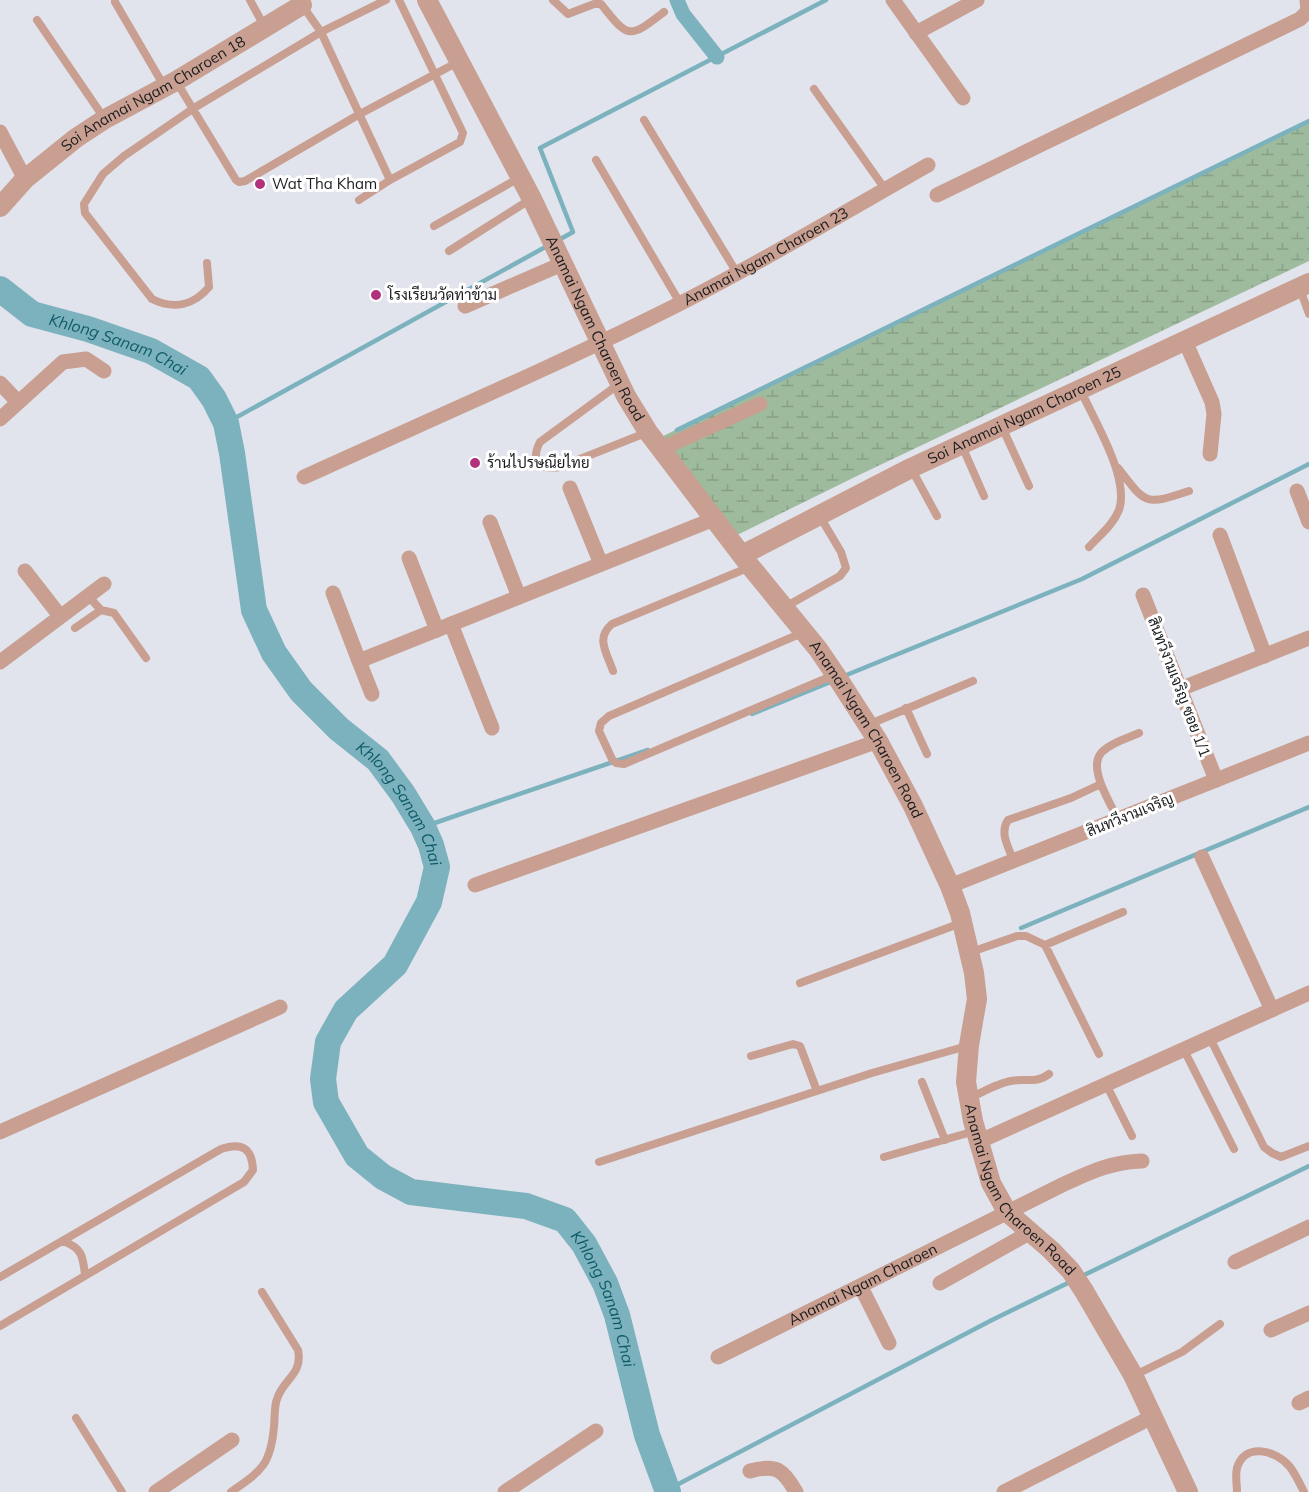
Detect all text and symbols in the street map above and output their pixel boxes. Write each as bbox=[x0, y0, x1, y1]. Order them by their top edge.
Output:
street label: Soi Anamai Ngam Charoen 18 bbox=[57, 31, 249, 155]
place label: Wat Tha Kham bbox=[272, 174, 377, 193]
marker: Wat Tha Kham bbox=[253, 177, 267, 191]
street label: Anamai Ngam Charoen 23 bbox=[680, 203, 852, 309]
street label: Anamai Ngam Charoen Road bbox=[542, 232, 649, 425]
place label: โรงเรียนวัดท่าข้าม bbox=[387, 285, 497, 304]
marker: โรงเรียนวัดท่าข้าม bbox=[369, 288, 383, 302]
water label: Khlong Sanam Chai bbox=[47, 309, 191, 379]
street label: Soi Anamai Ngam Charoen 25 bbox=[924, 362, 1124, 468]
place label: ร้านไปรษณียไทย bbox=[487, 453, 590, 472]
marker: ร้านไปรษณียไทย bbox=[468, 456, 482, 470]
street label: สินทวีงามเจริญ ซอย 1/1 bbox=[1144, 614, 1215, 760]
street label: Anamai Ngam Charoen Road bbox=[806, 636, 927, 821]
water label: Khlong Sanam Chai bbox=[352, 737, 446, 868]
street label: สินทวีงามเจริญ bbox=[1084, 789, 1176, 841]
street label: Anamai Ngam Charoen Road bbox=[961, 1102, 1080, 1279]
water label: Khlong Sanam Chai bbox=[567, 1226, 640, 1369]
street label: Anamai Ngam Charoen bbox=[785, 1239, 940, 1329]

